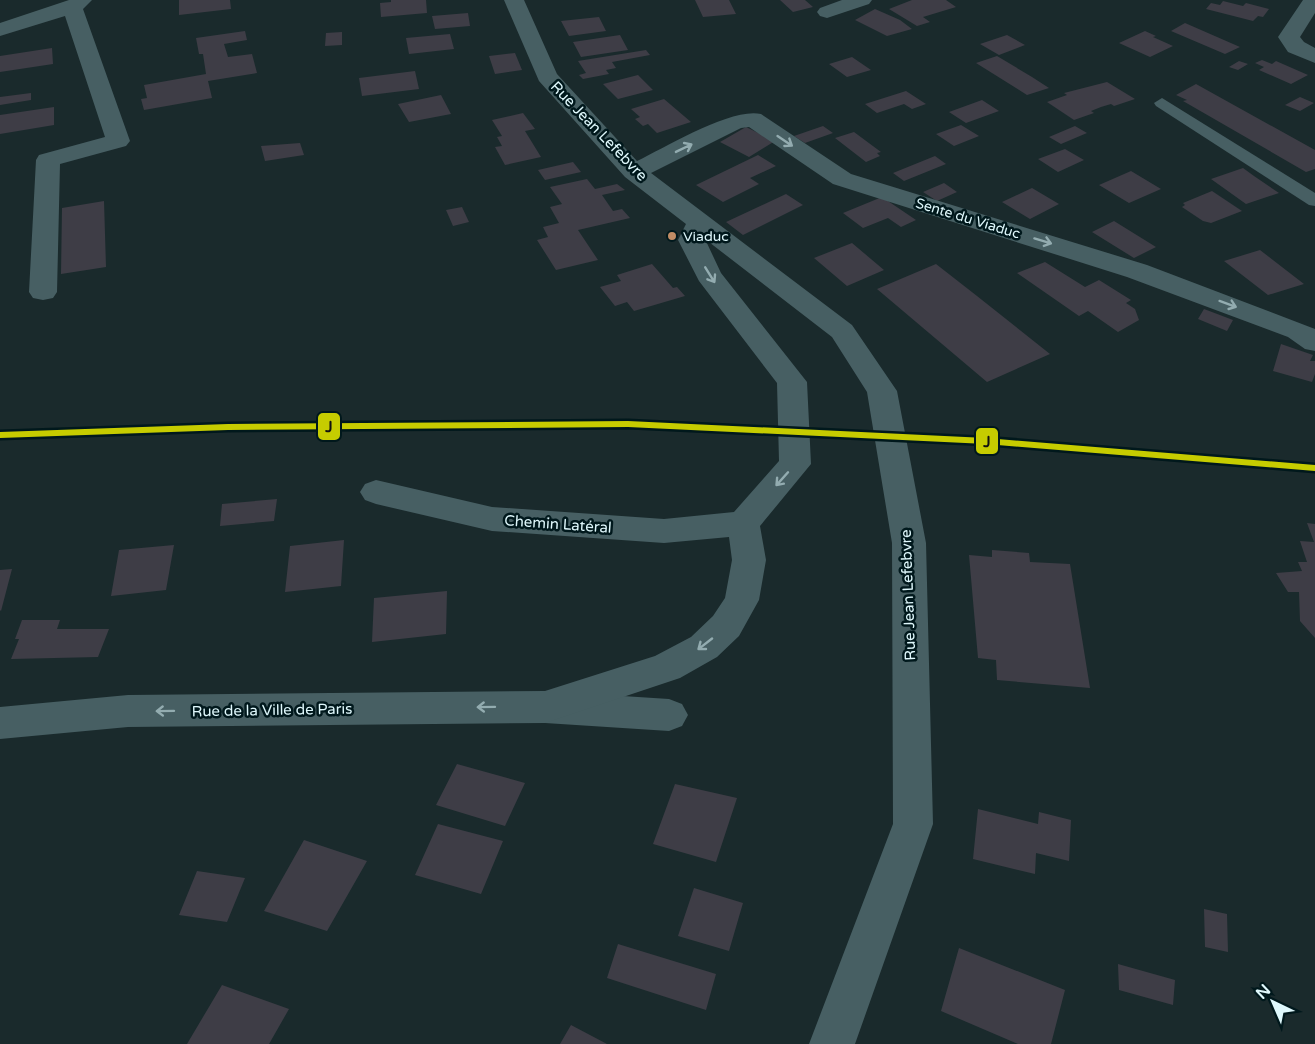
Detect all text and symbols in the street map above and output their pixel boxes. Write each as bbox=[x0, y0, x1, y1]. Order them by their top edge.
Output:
street label: Rue Jean Lefebvre bbox=[547, 77, 651, 185]
one-way arrow bbox=[777, 135, 793, 147]
one-way arrow bbox=[675, 141, 693, 153]
street label: Sente du Viaduc bbox=[913, 194, 1022, 242]
place label: Viaduc bbox=[683, 228, 729, 245]
marker: Viaduc bbox=[666, 230, 678, 242]
one-way arrow bbox=[1033, 236, 1052, 247]
one-way arrow bbox=[704, 266, 717, 283]
one-way arrow bbox=[1218, 300, 1236, 311]
line badge: J bbox=[317, 412, 341, 441]
text: J bbox=[324, 417, 333, 437]
line badge: J bbox=[975, 427, 999, 455]
text: J bbox=[982, 432, 991, 452]
one-way arrow bbox=[775, 471, 789, 486]
street label: Chemin Latéral bbox=[504, 511, 612, 537]
street label: Rue Jean Lefebvre bbox=[897, 529, 919, 661]
one-way arrow bbox=[697, 637, 713, 650]
street label: Rue de la Ville de Paris bbox=[192, 700, 352, 720]
one-way arrow bbox=[477, 701, 497, 713]
one-way arrow bbox=[156, 705, 176, 716]
north arrow bbox=[1243, 972, 1303, 1032]
text: N bbox=[1252, 980, 1275, 1004]

